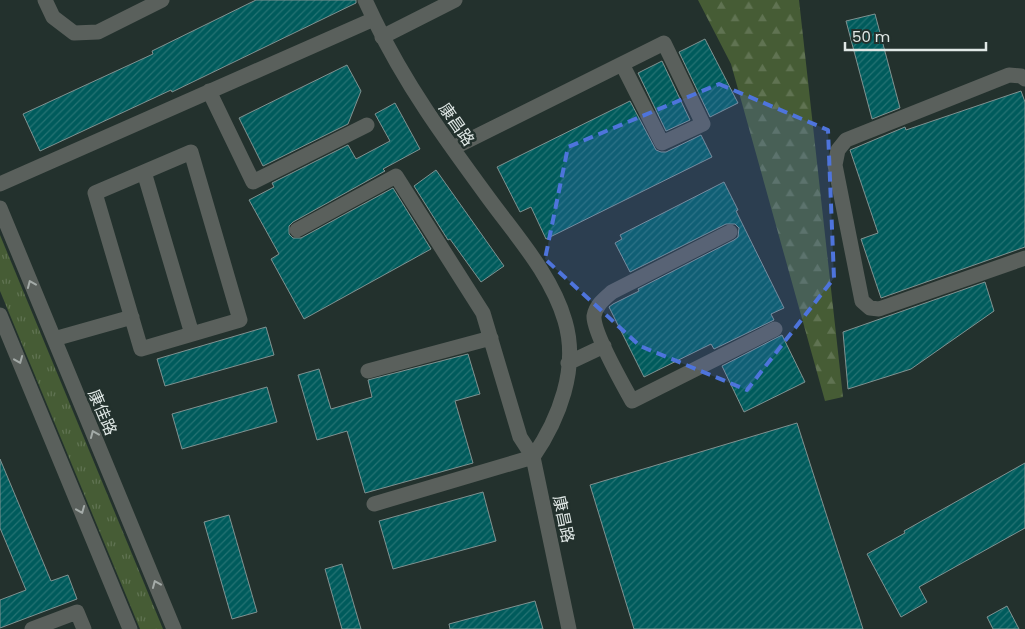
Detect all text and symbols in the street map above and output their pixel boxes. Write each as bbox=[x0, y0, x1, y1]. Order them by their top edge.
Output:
scale bar bbox=[845, 20, 986, 52]
text: 50 m bbox=[852, 26, 890, 47]
street label: 康昌路 bbox=[433, 98, 480, 151]
one-way arrow bbox=[27, 280, 38, 289]
one-way arrow bbox=[12, 355, 23, 364]
street label: 康佳路 bbox=[83, 386, 123, 439]
one-way arrow bbox=[89, 430, 100, 439]
street label: 康昌路 bbox=[547, 493, 580, 545]
one-way arrow bbox=[74, 505, 85, 514]
one-way arrow bbox=[151, 580, 162, 589]

